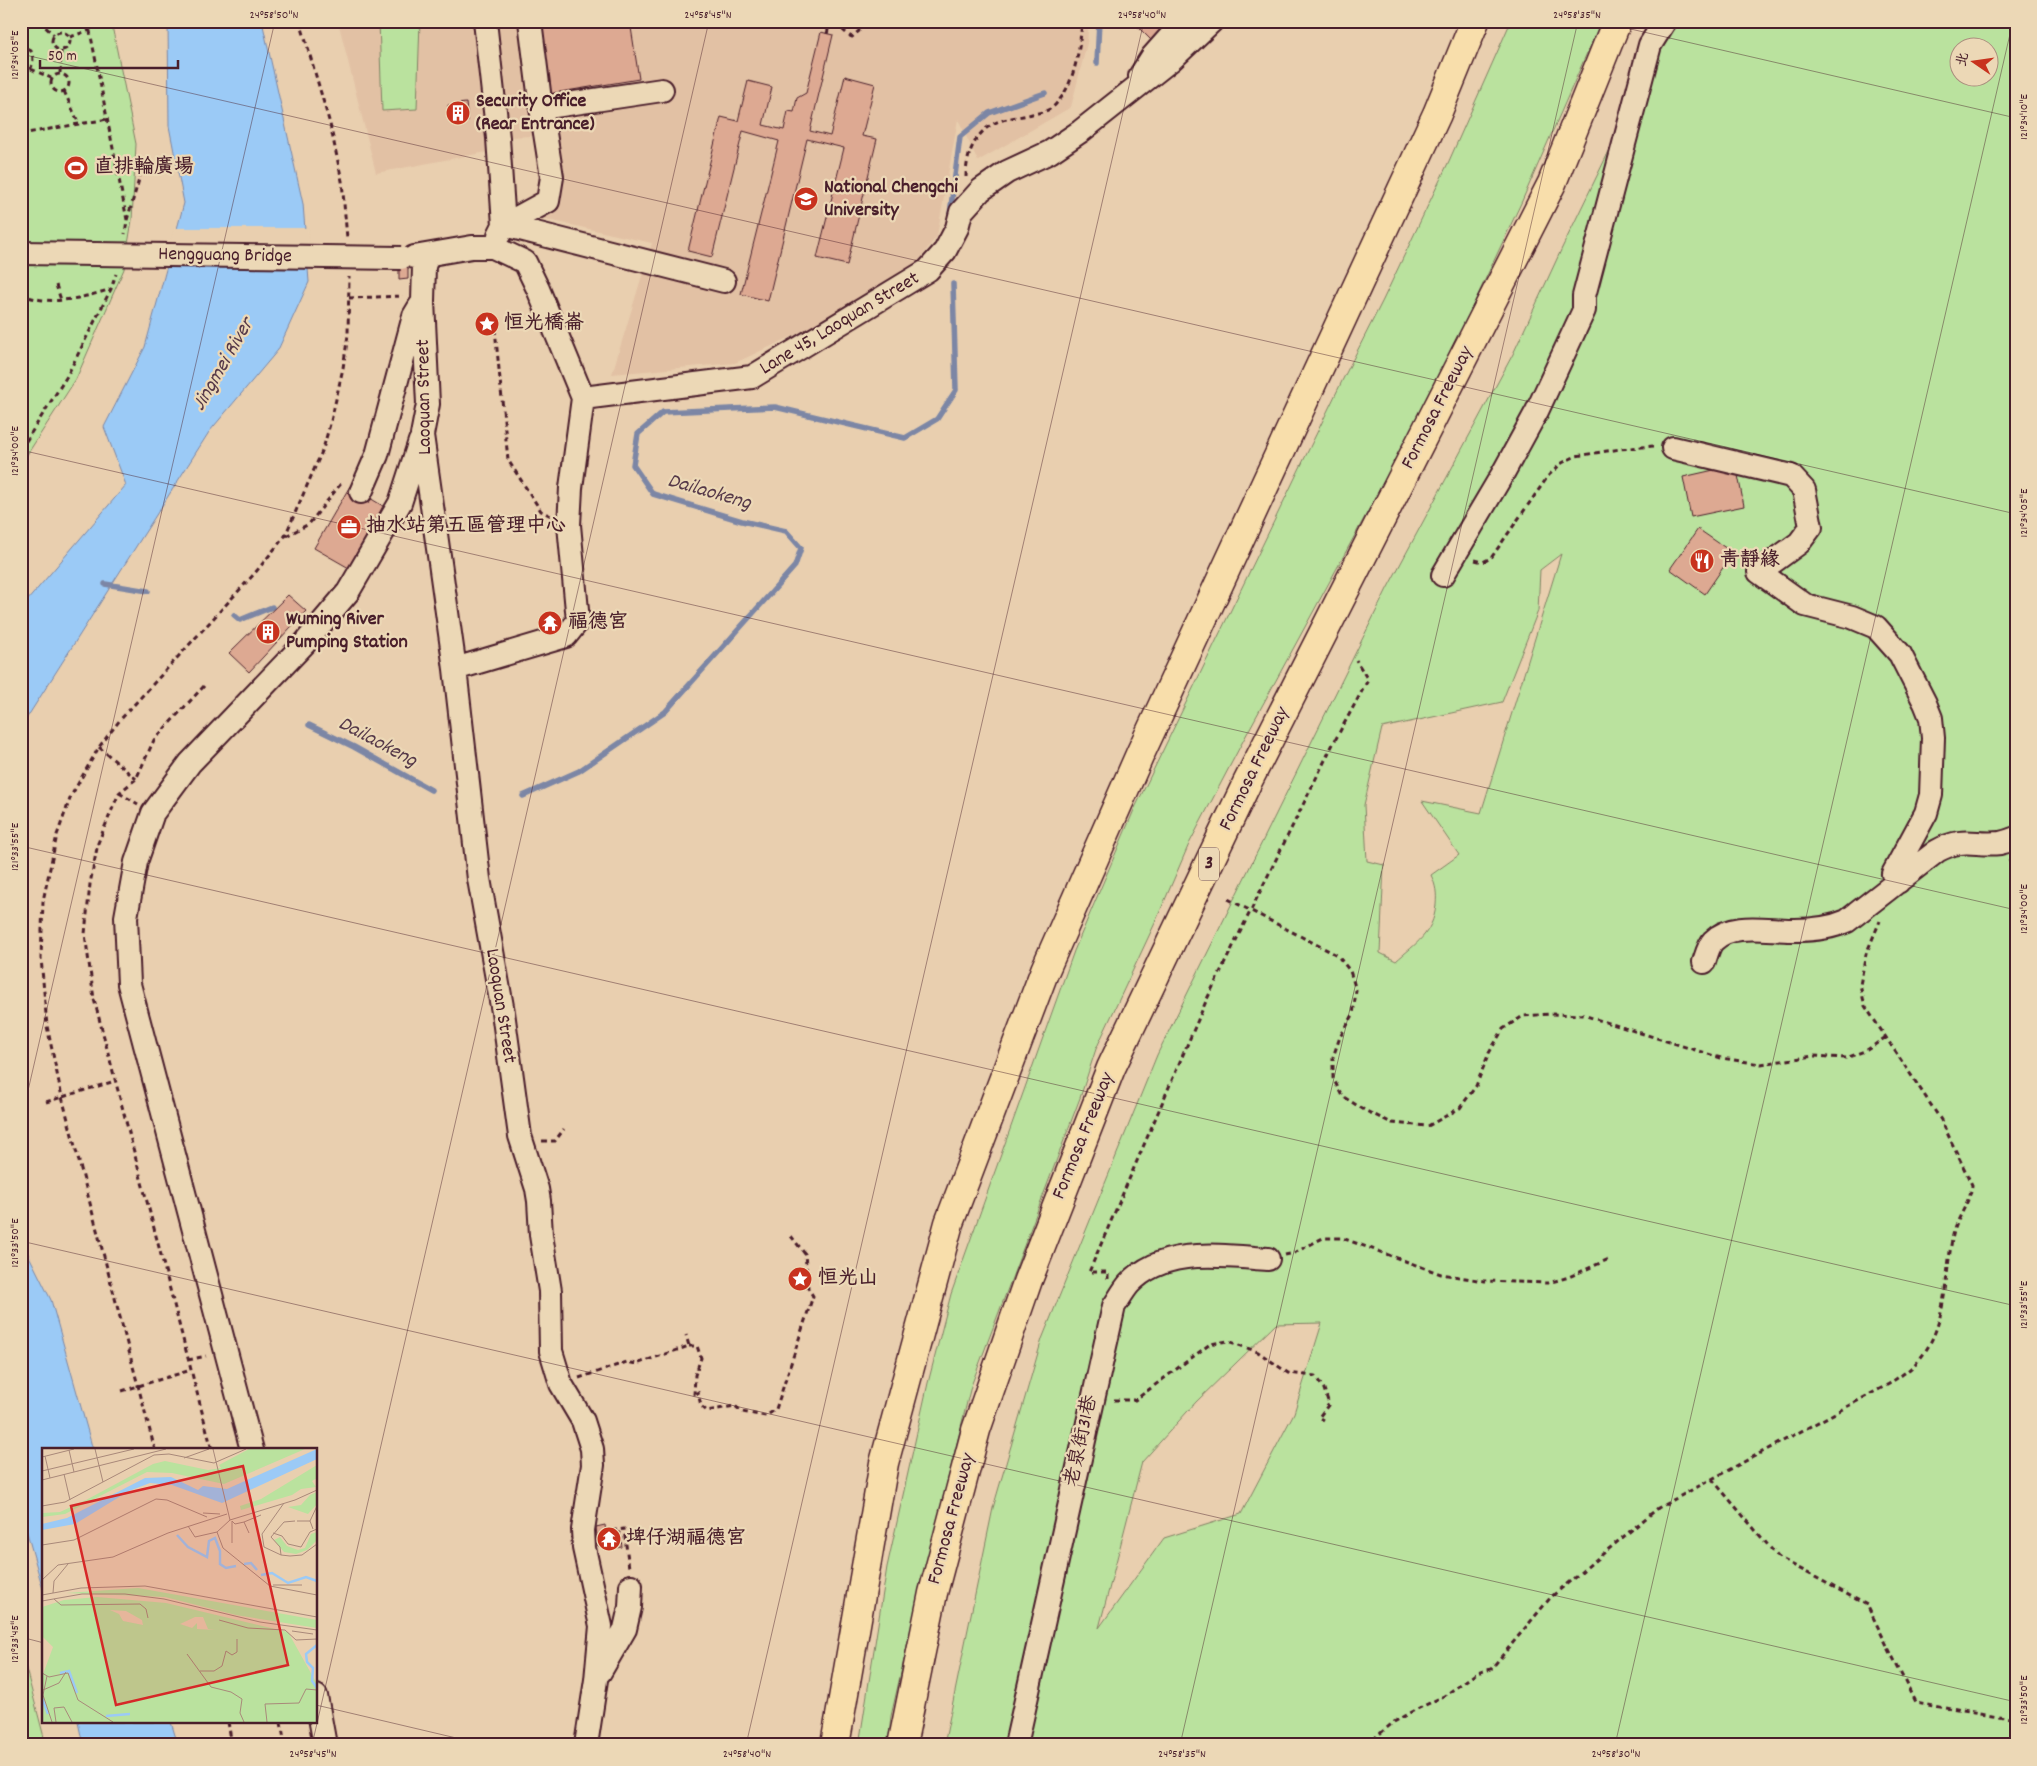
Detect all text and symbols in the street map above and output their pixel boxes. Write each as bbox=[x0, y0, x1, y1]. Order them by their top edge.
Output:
text: 24°58'50"N bbox=[249, 7, 299, 24]
text: 24°58'45"N bbox=[684, 7, 732, 24]
text: 24°58'40"N bbox=[1118, 7, 1166, 24]
text: 24°58'35"N bbox=[1553, 7, 1601, 24]
text: 121°34'05"E bbox=[7, 30, 24, 79]
scale bar bbox=[40, 38, 178, 70]
north arrow bbox=[1950, 38, 2000, 88]
text: 50 m bbox=[48, 46, 77, 68]
text: 北 bbox=[1952, 50, 1975, 69]
place label: Security Office (Rear Entrance) bbox=[476, 88, 595, 139]
text: 121°34'10"E bbox=[2016, 93, 2033, 140]
building icon: Security Office (Rear Entrance) bbox=[445, 100, 471, 126]
place label: 直排輪廣場 bbox=[94, 154, 194, 182]
sports icon: 直排輪廣場 bbox=[63, 155, 89, 181]
place label: National Chengchi University bbox=[824, 174, 958, 225]
school or university icon: National Chengchi University bbox=[793, 186, 819, 212]
street label: Hengguang Bridge bbox=[158, 241, 292, 271]
street label: Lane 45, Laoquan Street bbox=[755, 265, 925, 383]
place label: 恒光橋崙 bbox=[504, 310, 584, 338]
water label: Jingmei River bbox=[185, 311, 264, 417]
place icon: 恒光橋崙 bbox=[474, 311, 500, 337]
street label: Laoquan Street bbox=[410, 339, 440, 455]
street label: Formosa Freeway bbox=[1395, 341, 1481, 474]
text: 121°34'00"E bbox=[7, 426, 24, 476]
water label: Dailaokeng bbox=[664, 467, 755, 519]
text: 121°34'05"E bbox=[2016, 488, 2033, 537]
place label: 抽水站第五區管理中心 bbox=[366, 513, 566, 541]
office icon: 抽水站第五區管理中心 bbox=[336, 514, 362, 540]
place label: 青靜緣 bbox=[1720, 547, 1780, 575]
restaurant icon: 青靜緣 bbox=[1689, 548, 1715, 574]
place label: Wuming River Pumping Station bbox=[286, 606, 408, 657]
place label: 福德宮 bbox=[568, 609, 628, 637]
temple icon: 福德宮 bbox=[537, 610, 563, 636]
building icon: Wuming River Pumping Station bbox=[255, 619, 281, 645]
street label: Formosa Freeway bbox=[1213, 702, 1297, 836]
water label: Dailaokeng bbox=[332, 710, 422, 777]
text: 121°33'55"E bbox=[7, 822, 24, 871]
road number: 3 bbox=[1199, 848, 1219, 881]
text: 121°34'00"E bbox=[2016, 884, 2033, 934]
street label: Laoquan Street bbox=[477, 947, 523, 1065]
street label: Formosa Freeway bbox=[1046, 1068, 1123, 1204]
text: 121°33'50"E bbox=[7, 1218, 24, 1268]
place label: 恒光山 bbox=[818, 1265, 878, 1293]
place icon: 恒光山 bbox=[787, 1266, 813, 1292]
text: 121°33'55"E bbox=[2016, 1280, 2033, 1329]
street label: 老泉街31巷 bbox=[1059, 1392, 1106, 1490]
inset map bbox=[42, 1448, 318, 1724]
street label: Formosa Freeway bbox=[921, 1450, 983, 1588]
place label: 埤仔湖福德宮 bbox=[626, 1525, 746, 1553]
temple icon: 埤仔湖福德宮 bbox=[596, 1526, 622, 1552]
text: 121°33'45"E bbox=[7, 1615, 24, 1663]
text: 121°33'50"E bbox=[2016, 1675, 2033, 1725]
text: 24°58'45"N bbox=[289, 1746, 337, 1763]
text: 24°58'40"N bbox=[723, 1746, 771, 1763]
text: 24°58'35"N bbox=[1158, 1746, 1206, 1763]
text: 24°58'30"N bbox=[1592, 1746, 1641, 1763]

